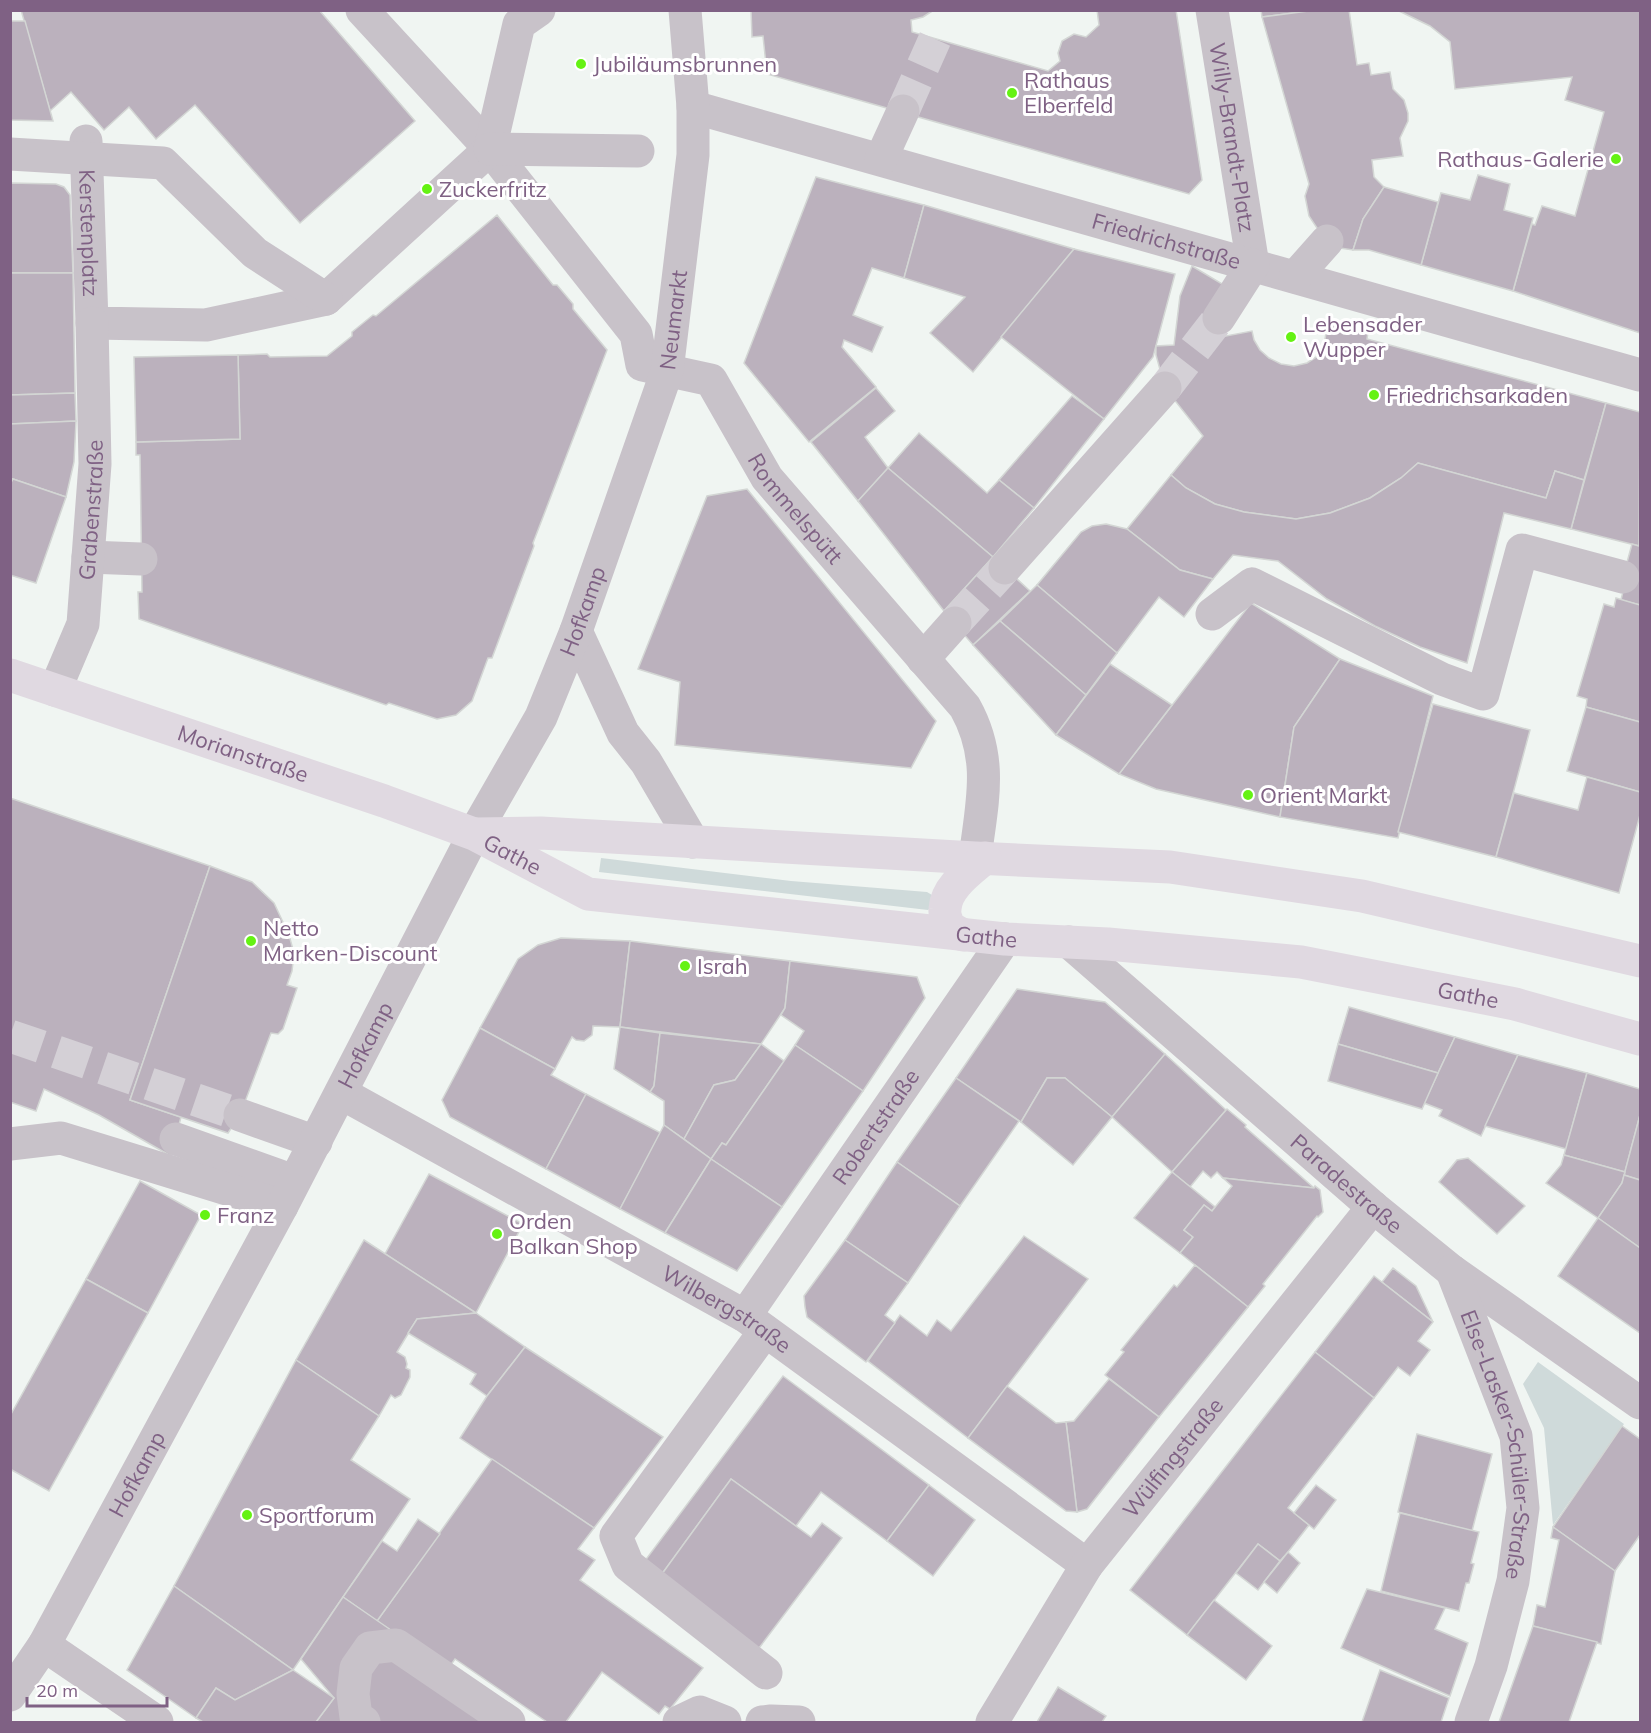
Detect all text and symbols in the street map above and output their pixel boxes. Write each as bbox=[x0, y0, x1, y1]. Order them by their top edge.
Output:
street label: Willy-Brandt-Platz bbox=[1203, 40, 1262, 234]
place label: Jubiläumsbrunnen bbox=[593, 50, 777, 78]
marker: Jubiläumsbrunnen bbox=[574, 57, 588, 71]
place label: Rathaus Elberfeld bbox=[1024, 66, 1113, 119]
marker: Rathaus Elberfeld bbox=[1005, 86, 1019, 100]
place label: Rathaus-Galerie bbox=[1437, 145, 1604, 173]
marker: Rathaus-Galerie bbox=[1609, 152, 1623, 166]
street label: Kerstenplatz bbox=[73, 169, 105, 297]
place label: Zuckerfritz bbox=[439, 175, 547, 203]
marker: Zuckerfritz bbox=[420, 182, 434, 196]
street label: Friedrichstraße bbox=[1089, 207, 1244, 275]
street label: Neumarkt bbox=[653, 268, 693, 371]
place label: Lebensader Wupper bbox=[1303, 310, 1422, 363]
marker: Lebensader Wupper bbox=[1284, 330, 1298, 344]
place label: Friedrichsarkaden bbox=[1386, 381, 1568, 409]
marker: Friedrichsarkaden bbox=[1367, 388, 1381, 402]
street label: Grabenstraße bbox=[72, 439, 109, 581]
street label: Rommelspütt bbox=[742, 448, 849, 570]
street label: Hofkamp bbox=[553, 562, 612, 660]
street label: Morianstraße bbox=[174, 719, 312, 789]
place label: Orient Markt bbox=[1260, 781, 1388, 809]
marker: Orient Markt bbox=[1241, 788, 1255, 802]
street label: Gathe bbox=[479, 827, 546, 881]
place label: Netto Marken-Discount bbox=[263, 914, 438, 967]
street label: Gathe bbox=[954, 920, 1018, 954]
marker: Netto Marken-Discount bbox=[244, 934, 258, 948]
place label: Israh bbox=[697, 952, 748, 980]
marker: Israh bbox=[678, 959, 692, 973]
street label: Gathe bbox=[1435, 975, 1501, 1014]
street label: Hofkamp bbox=[331, 997, 399, 1093]
street label: Robertstraße bbox=[826, 1063, 925, 1190]
street label: Paradestraße bbox=[1285, 1128, 1408, 1239]
place label: Franz bbox=[217, 1201, 275, 1229]
place label: Orden Balkan Shop bbox=[509, 1207, 638, 1260]
marker: Franz bbox=[198, 1208, 212, 1222]
marker: Orden Balkan Shop bbox=[490, 1227, 504, 1241]
street label: Wilbergstraße bbox=[657, 1259, 797, 1359]
street label: Else-Lasker-Schüler-Straße bbox=[1454, 1306, 1537, 1581]
street label: Wülfingstraße bbox=[1116, 1392, 1229, 1523]
street label: Hofkamp bbox=[102, 1426, 171, 1522]
place label: Sportforum bbox=[259, 1501, 374, 1529]
marker: Sportforum bbox=[240, 1508, 254, 1522]
scale bar bbox=[27, 1670, 166, 1708]
text: 20 m bbox=[36, 1679, 78, 1702]

